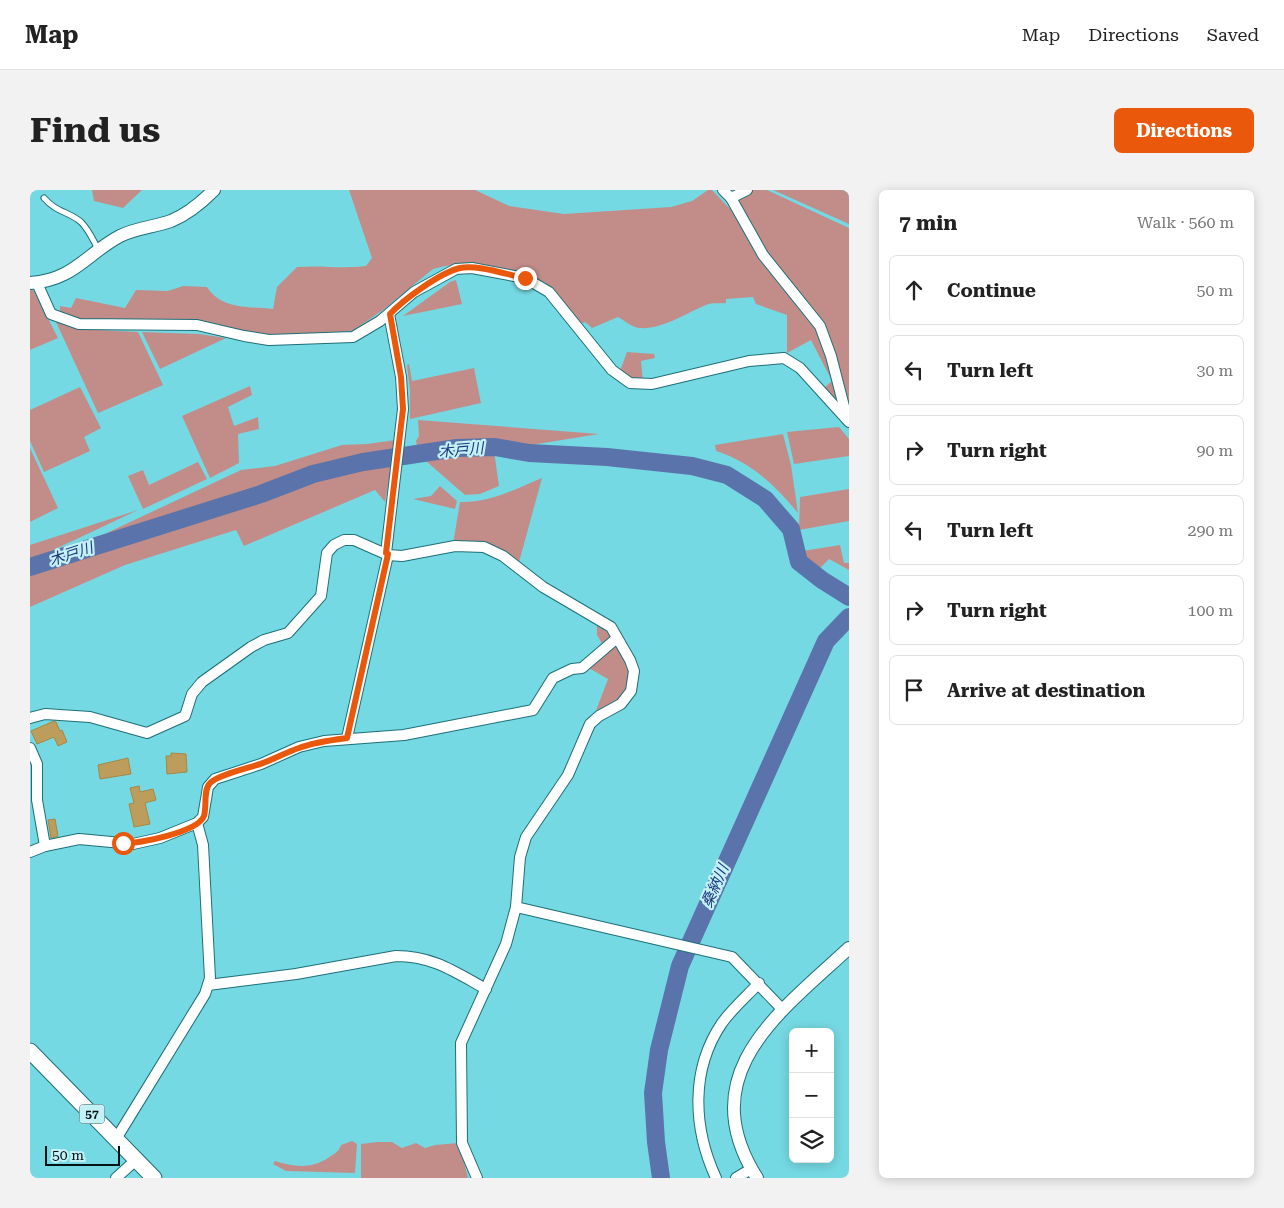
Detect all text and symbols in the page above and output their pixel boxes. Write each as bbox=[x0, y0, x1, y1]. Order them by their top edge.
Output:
text: Map bbox=[25, 21, 79, 49]
text: Map bbox=[1022, 24, 1060, 45]
text: Directions bbox=[1088, 24, 1179, 45]
text: Saved bbox=[1207, 24, 1259, 45]
button: Directions bbox=[1114, 108, 1254, 153]
text: Find us bbox=[30, 110, 160, 151]
text: 7 min bbox=[899, 211, 957, 235]
text: Walk · 560 m bbox=[1137, 213, 1234, 232]
route end bbox=[514, 267, 537, 290]
icon: ahead bbox=[900, 276, 928, 304]
text: Continue bbox=[947, 279, 1036, 302]
text: 50 m bbox=[1196, 281, 1233, 300]
icon: left bbox=[900, 356, 928, 384]
text: Turn left bbox=[947, 359, 1033, 382]
text: 30 m bbox=[1196, 361, 1233, 380]
icon: right bbox=[900, 436, 928, 464]
water label: 木戸川 bbox=[438, 439, 486, 461]
text: Turn right bbox=[947, 439, 1047, 462]
text: 90 m bbox=[1196, 441, 1233, 460]
icon: left bbox=[900, 516, 928, 544]
text: Turn left bbox=[947, 519, 1033, 542]
text: 290 m bbox=[1187, 521, 1233, 540]
water label: 木戸川 bbox=[47, 538, 97, 570]
icon: right bbox=[900, 596, 928, 624]
text: Turn right bbox=[947, 599, 1047, 622]
text: 100 m bbox=[1187, 601, 1233, 620]
icon: arrive bbox=[900, 676, 928, 704]
text: Arrive at destination bbox=[947, 679, 1145, 702]
route start bbox=[112, 832, 135, 855]
water label: 桑納川 bbox=[698, 860, 733, 910]
map controls bbox=[789, 1028, 834, 1163]
button: + bbox=[789, 1028, 834, 1073]
button: − bbox=[789, 1073, 834, 1118]
road number: 57 bbox=[80, 1104, 104, 1124]
button: layers bbox=[789, 1118, 834, 1163]
scale bar bbox=[45, 1143, 120, 1166]
text: 50 m bbox=[52, 1147, 84, 1163]

